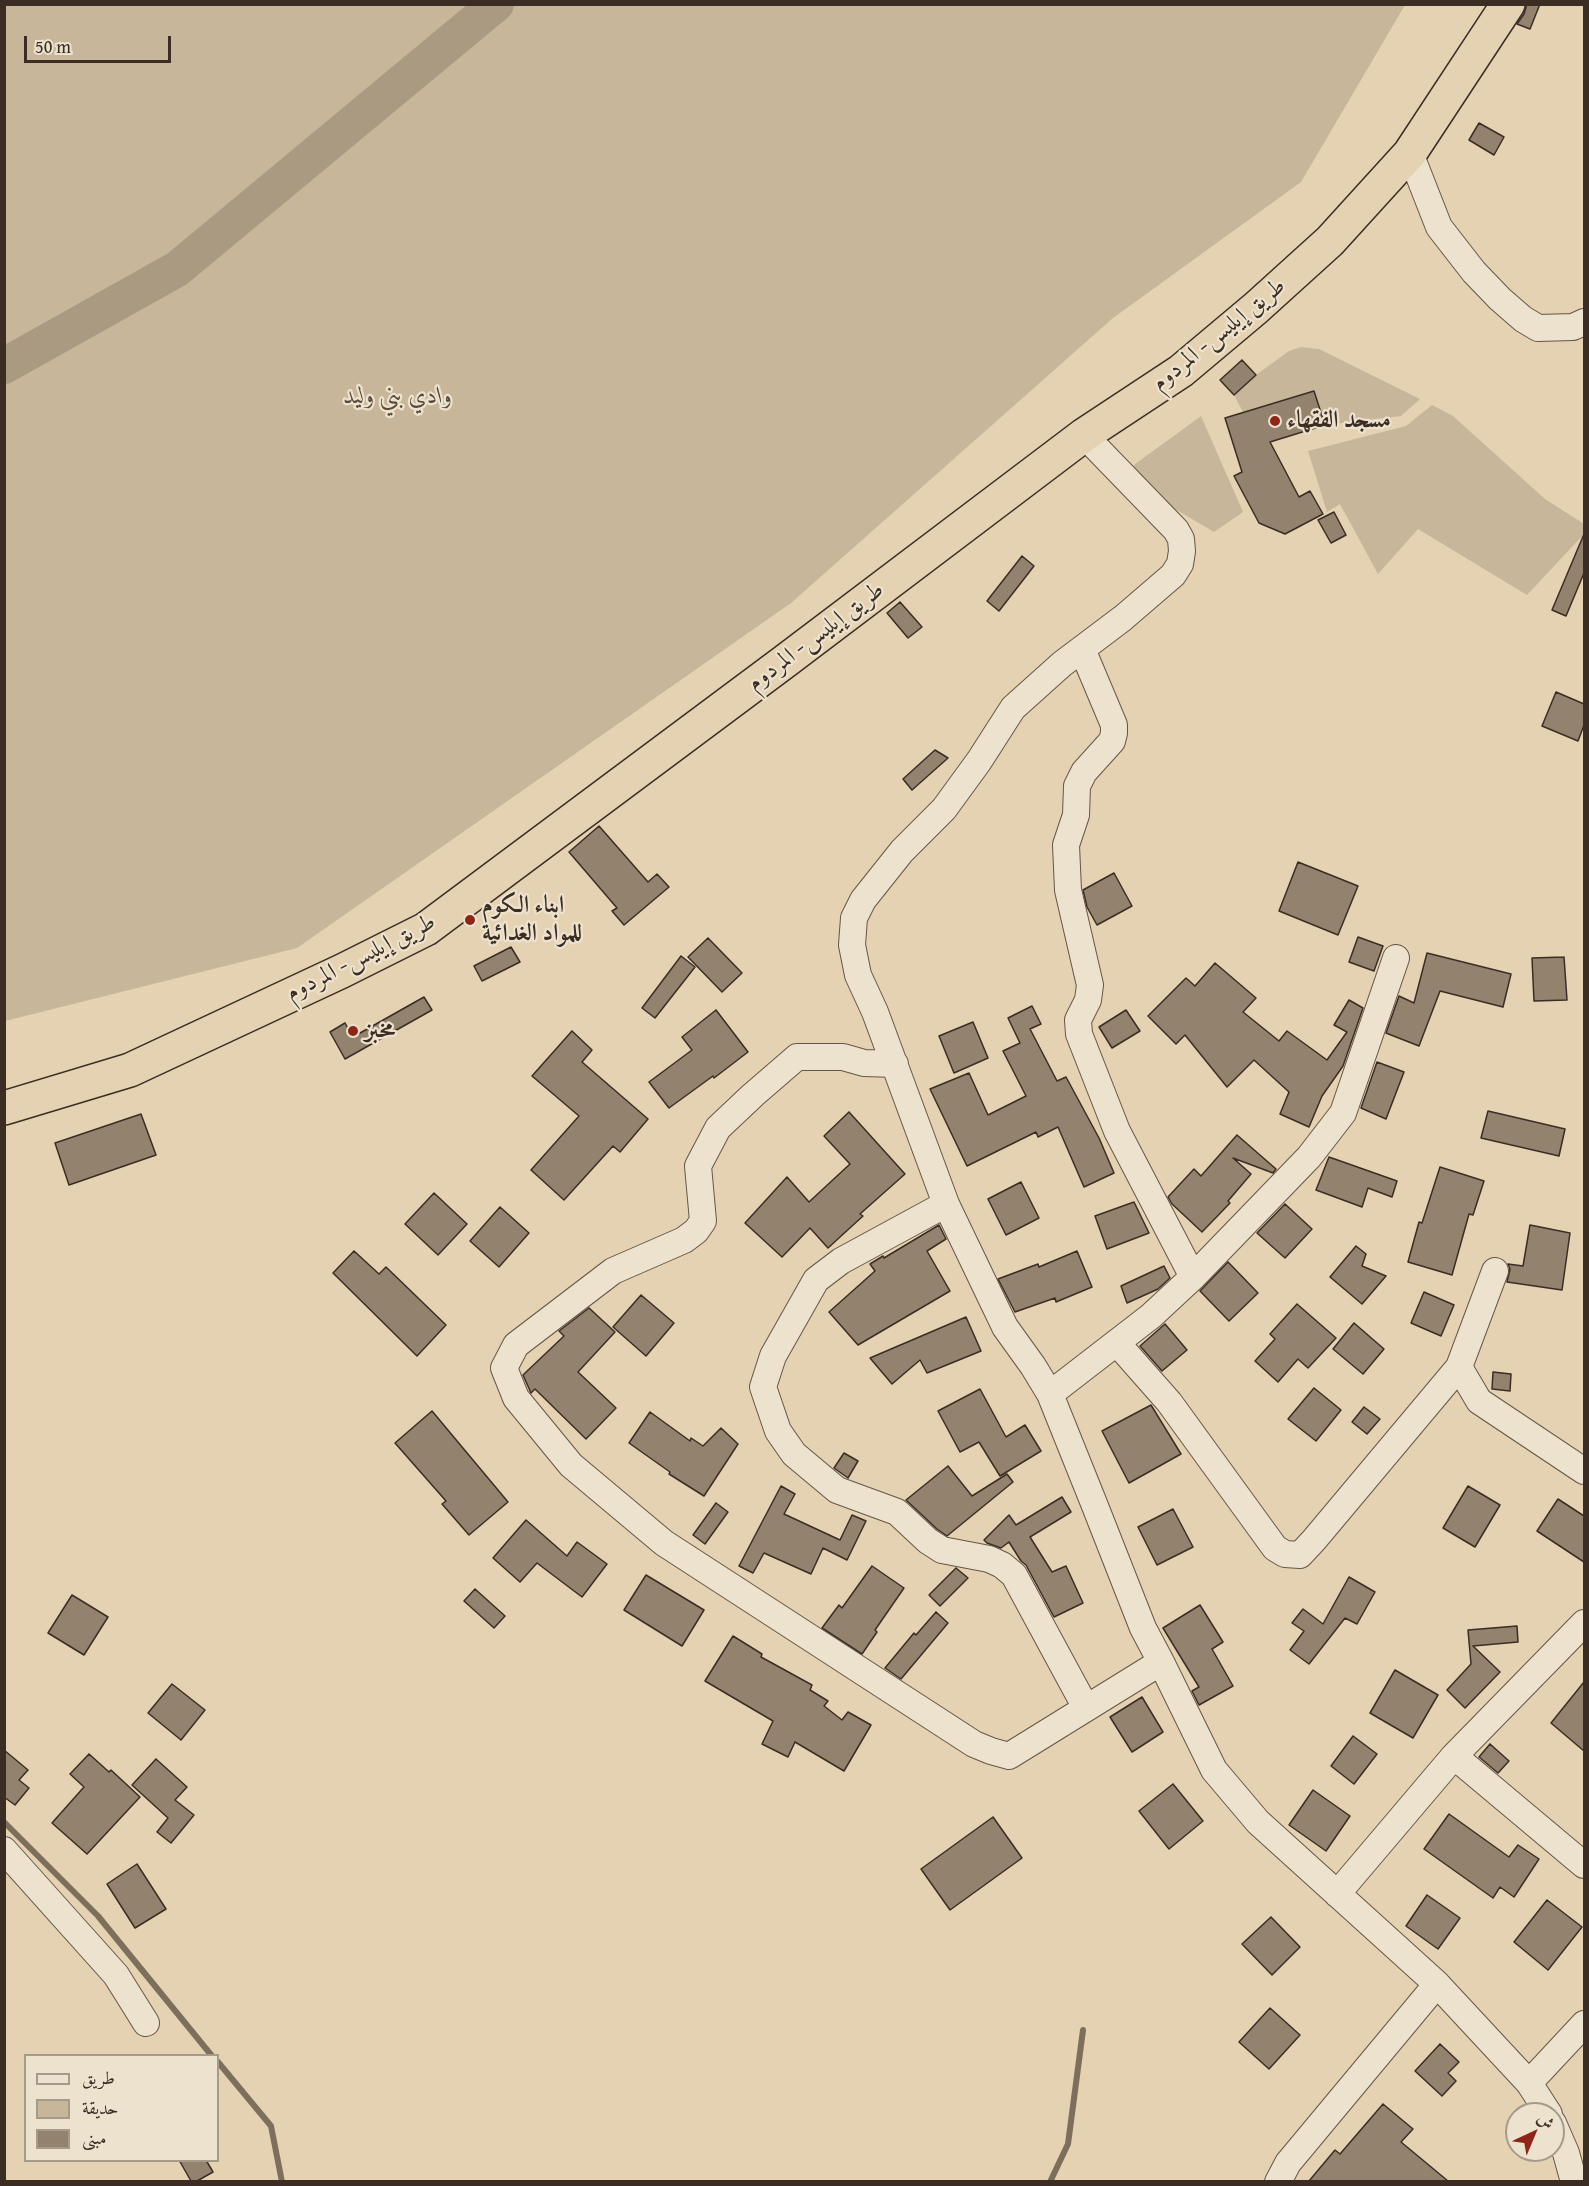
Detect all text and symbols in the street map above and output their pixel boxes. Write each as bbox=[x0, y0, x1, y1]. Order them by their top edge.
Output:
scale bar bbox=[27, 24, 174, 62]
text: 50 m bbox=[35, 33, 71, 60]
street label: طريق إيليس- المردوم bbox=[1146, 272, 1292, 398]
park label: وادي بني وليد bbox=[344, 383, 452, 411]
place label: مسجد الفقهاء bbox=[1287, 407, 1391, 435]
marker: مسجد الفقهاء bbox=[1268, 414, 1282, 428]
street label: طريق إيليس- المردوم bbox=[742, 576, 890, 698]
place label: ابناء الكوم للمواد الغدائية bbox=[482, 892, 582, 948]
street label: طريق إيليس- المردوم bbox=[281, 908, 441, 1008]
marker: ابناء الكوم للمواد الغدائية bbox=[463, 913, 477, 927]
place label: مخبز bbox=[365, 1017, 395, 1045]
marker: مخبز bbox=[346, 1024, 360, 1038]
legend bbox=[24, 2054, 219, 2162]
text: طريق bbox=[82, 2064, 115, 2091]
text: حديقة bbox=[82, 2094, 118, 2121]
north arrow bbox=[1505, 2102, 1565, 2162]
text: ش bbox=[1532, 2106, 1560, 2135]
text: مبنى bbox=[82, 2124, 107, 2151]

